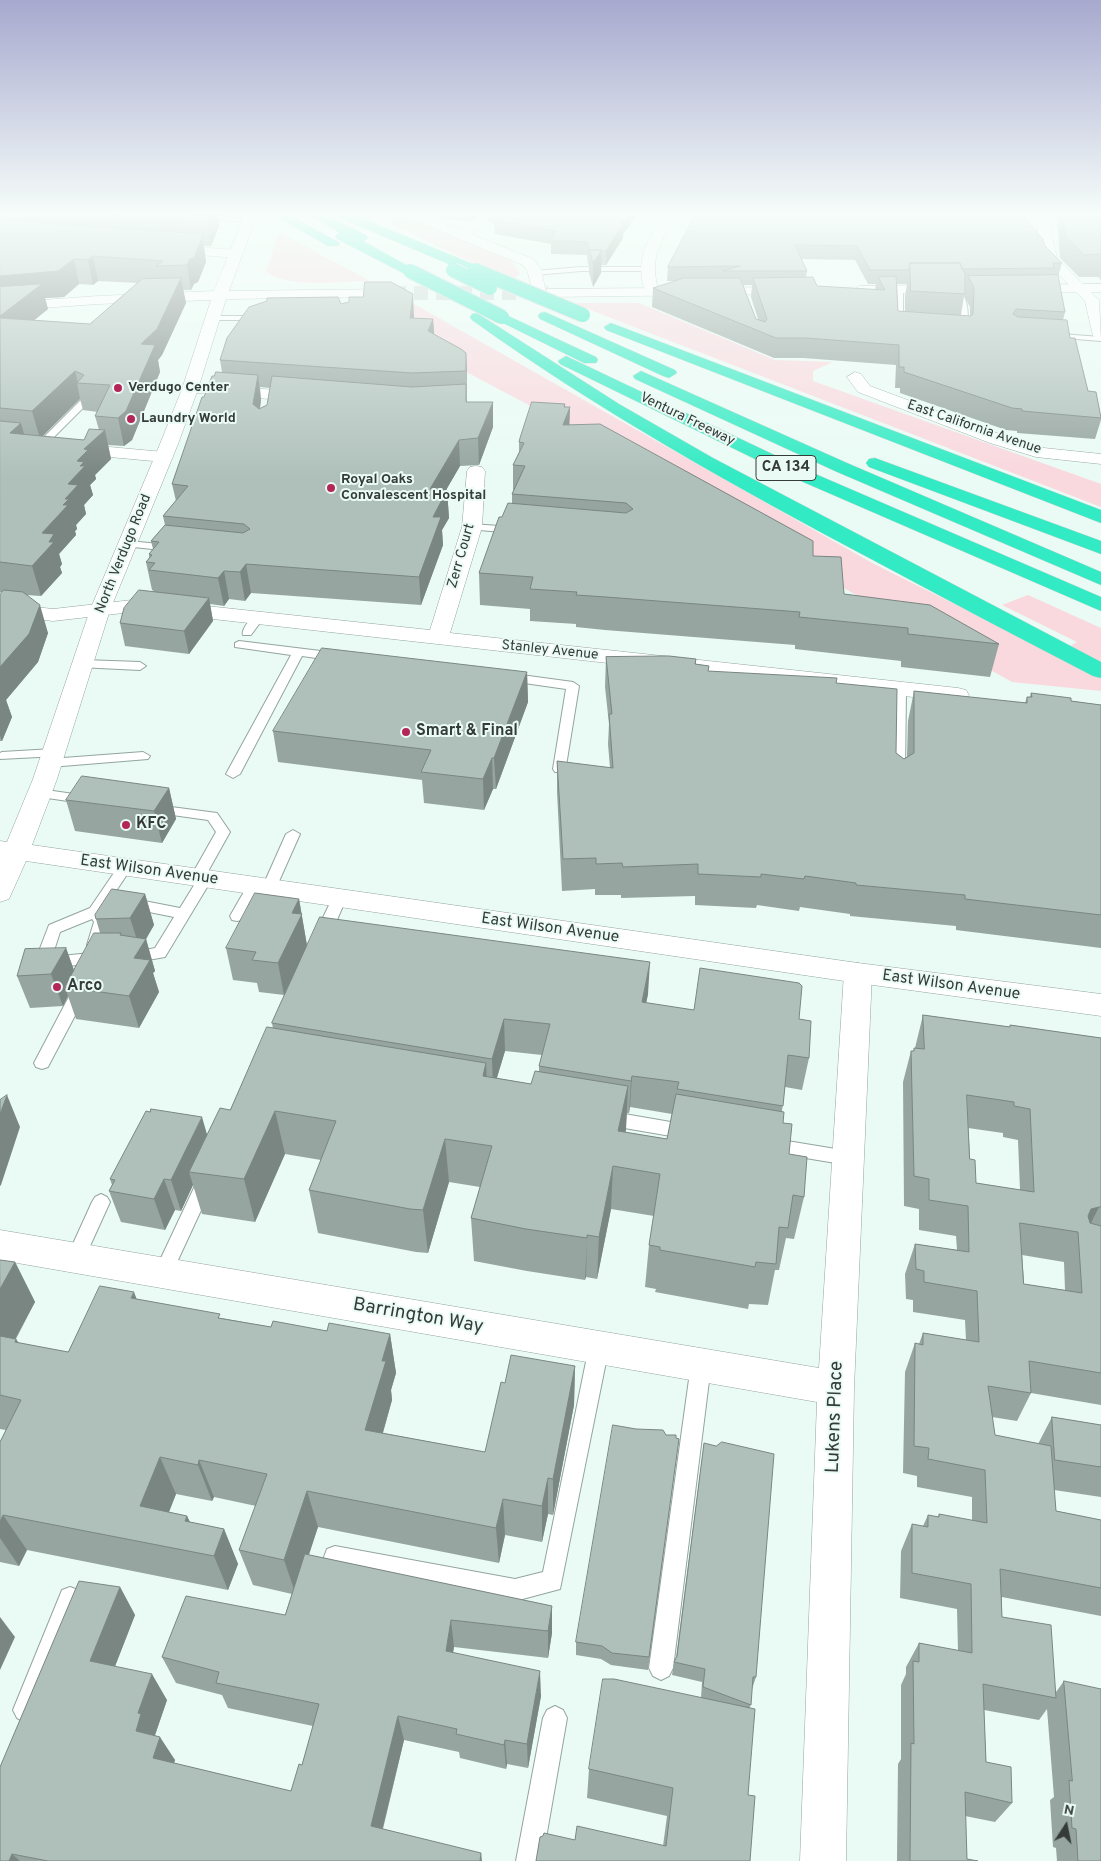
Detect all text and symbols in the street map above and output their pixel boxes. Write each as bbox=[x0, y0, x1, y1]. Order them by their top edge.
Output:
place label: Verdugo Center bbox=[128, 380, 229, 396]
marker: Verdugo Center bbox=[112, 382, 124, 394]
street label: Ventura Freeway bbox=[637, 390, 737, 450]
street label: East California Avenue bbox=[905, 397, 1043, 459]
place label: Laundry World bbox=[141, 411, 236, 427]
marker: Laundry World bbox=[125, 413, 137, 425]
road number: CA 134 bbox=[756, 456, 816, 480]
place label: Royal Oaks Convalescent Hospital bbox=[341, 472, 486, 504]
marker: Royal Oaks Convalescent Hospital bbox=[325, 482, 337, 494]
street label: North Verdugo Road bbox=[92, 492, 156, 616]
street label: Zerr Court bbox=[445, 522, 479, 590]
street label: Stanley Avenue bbox=[501, 638, 599, 664]
place label: Smart & Final bbox=[416, 722, 518, 742]
marker: Smart & Final bbox=[400, 726, 412, 738]
place label: KFC bbox=[136, 815, 166, 835]
marker: KFC bbox=[120, 819, 132, 831]
street label: East Wilson Avenue bbox=[79, 852, 219, 890]
street label: East Wilson Avenue bbox=[480, 910, 620, 948]
street label: East Wilson Avenue bbox=[881, 967, 1021, 1005]
place label: Arco bbox=[67, 977, 102, 997]
marker: Arco bbox=[51, 981, 63, 993]
street label: Barrington Way bbox=[351, 1294, 485, 1340]
street label: Lukens Place bbox=[823, 1360, 849, 1474]
north arrow bbox=[1041, 1801, 1091, 1851]
text: N bbox=[1062, 1801, 1076, 1820]

